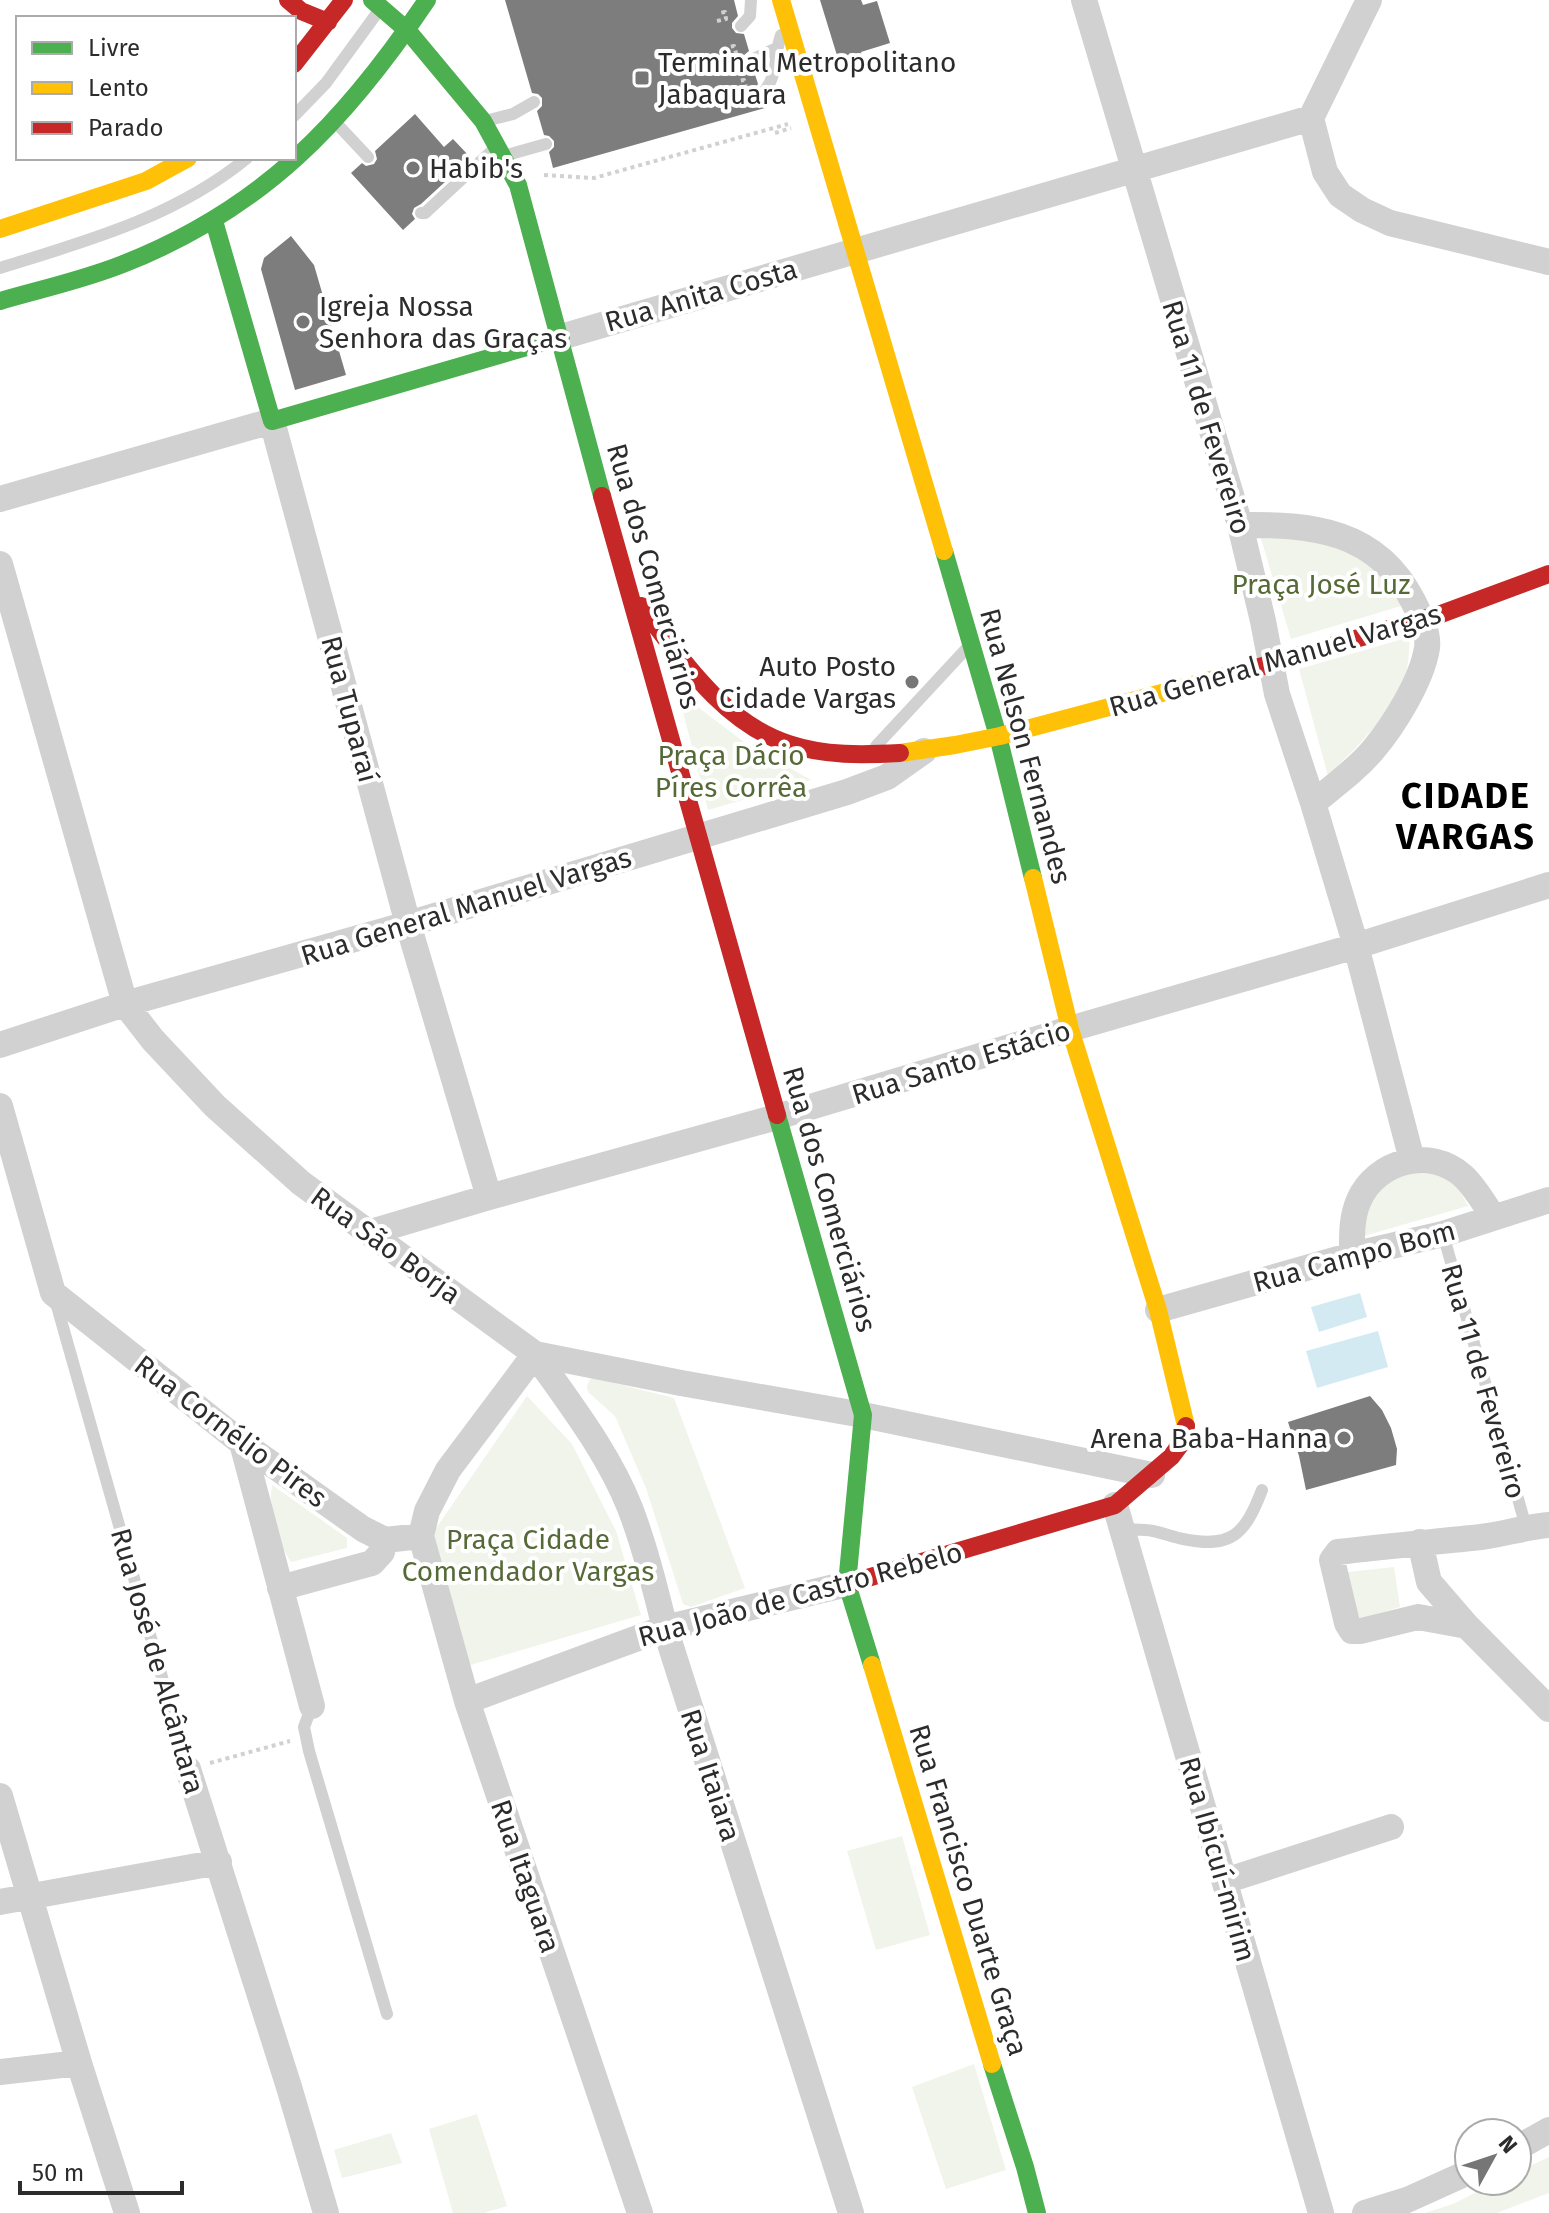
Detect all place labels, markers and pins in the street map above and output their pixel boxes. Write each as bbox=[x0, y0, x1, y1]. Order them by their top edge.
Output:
place label: Terminal Metropolitano Jabaquara bbox=[658, 46, 956, 111]
marker: Terminal Metropolitano Jabaquara bbox=[633, 69, 651, 87]
place label: Habib's bbox=[429, 152, 523, 185]
marker: Habib's bbox=[404, 159, 422, 177]
place label: Igreja Nossa Senhora das Graças bbox=[319, 290, 567, 355]
marker: Igreja Nossa Senhora das Graças bbox=[294, 313, 312, 331]
place label: Auto Posto Cidade Vargas bbox=[719, 650, 896, 715]
marker: Auto Posto Cidade Vargas bbox=[903, 673, 921, 691]
place label: Arena Baba-Hanna bbox=[1091, 1422, 1328, 1455]
marker: Arena Baba-Hanna bbox=[1335, 1429, 1353, 1447]

